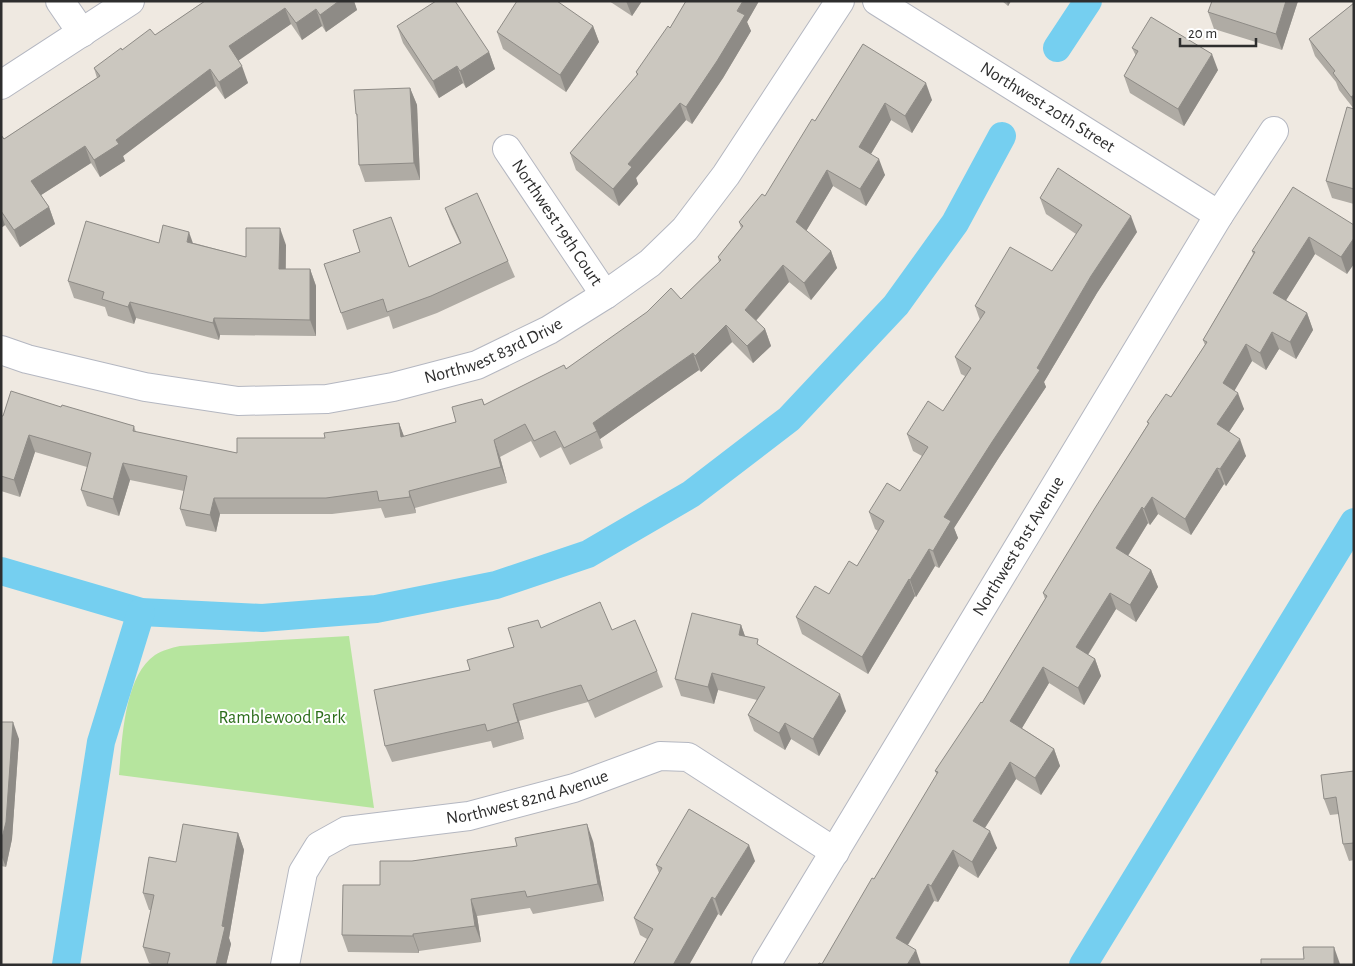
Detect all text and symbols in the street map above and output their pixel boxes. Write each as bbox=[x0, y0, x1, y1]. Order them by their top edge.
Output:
scale bar bbox=[1180, 15, 1256, 47]
text: 20 m bbox=[1188, 26, 1217, 41]
street label: Northwest 20th Street bbox=[977, 59, 1118, 157]
street label: Northwest 19th Court bbox=[508, 156, 605, 290]
street label: Northwest 83rd Drive bbox=[423, 315, 566, 387]
street label: Northwest 81st Avenue bbox=[970, 474, 1068, 619]
park label: Ramblewood Park bbox=[218, 709, 346, 727]
street label: Northwest 82nd Avenue bbox=[445, 767, 611, 828]

